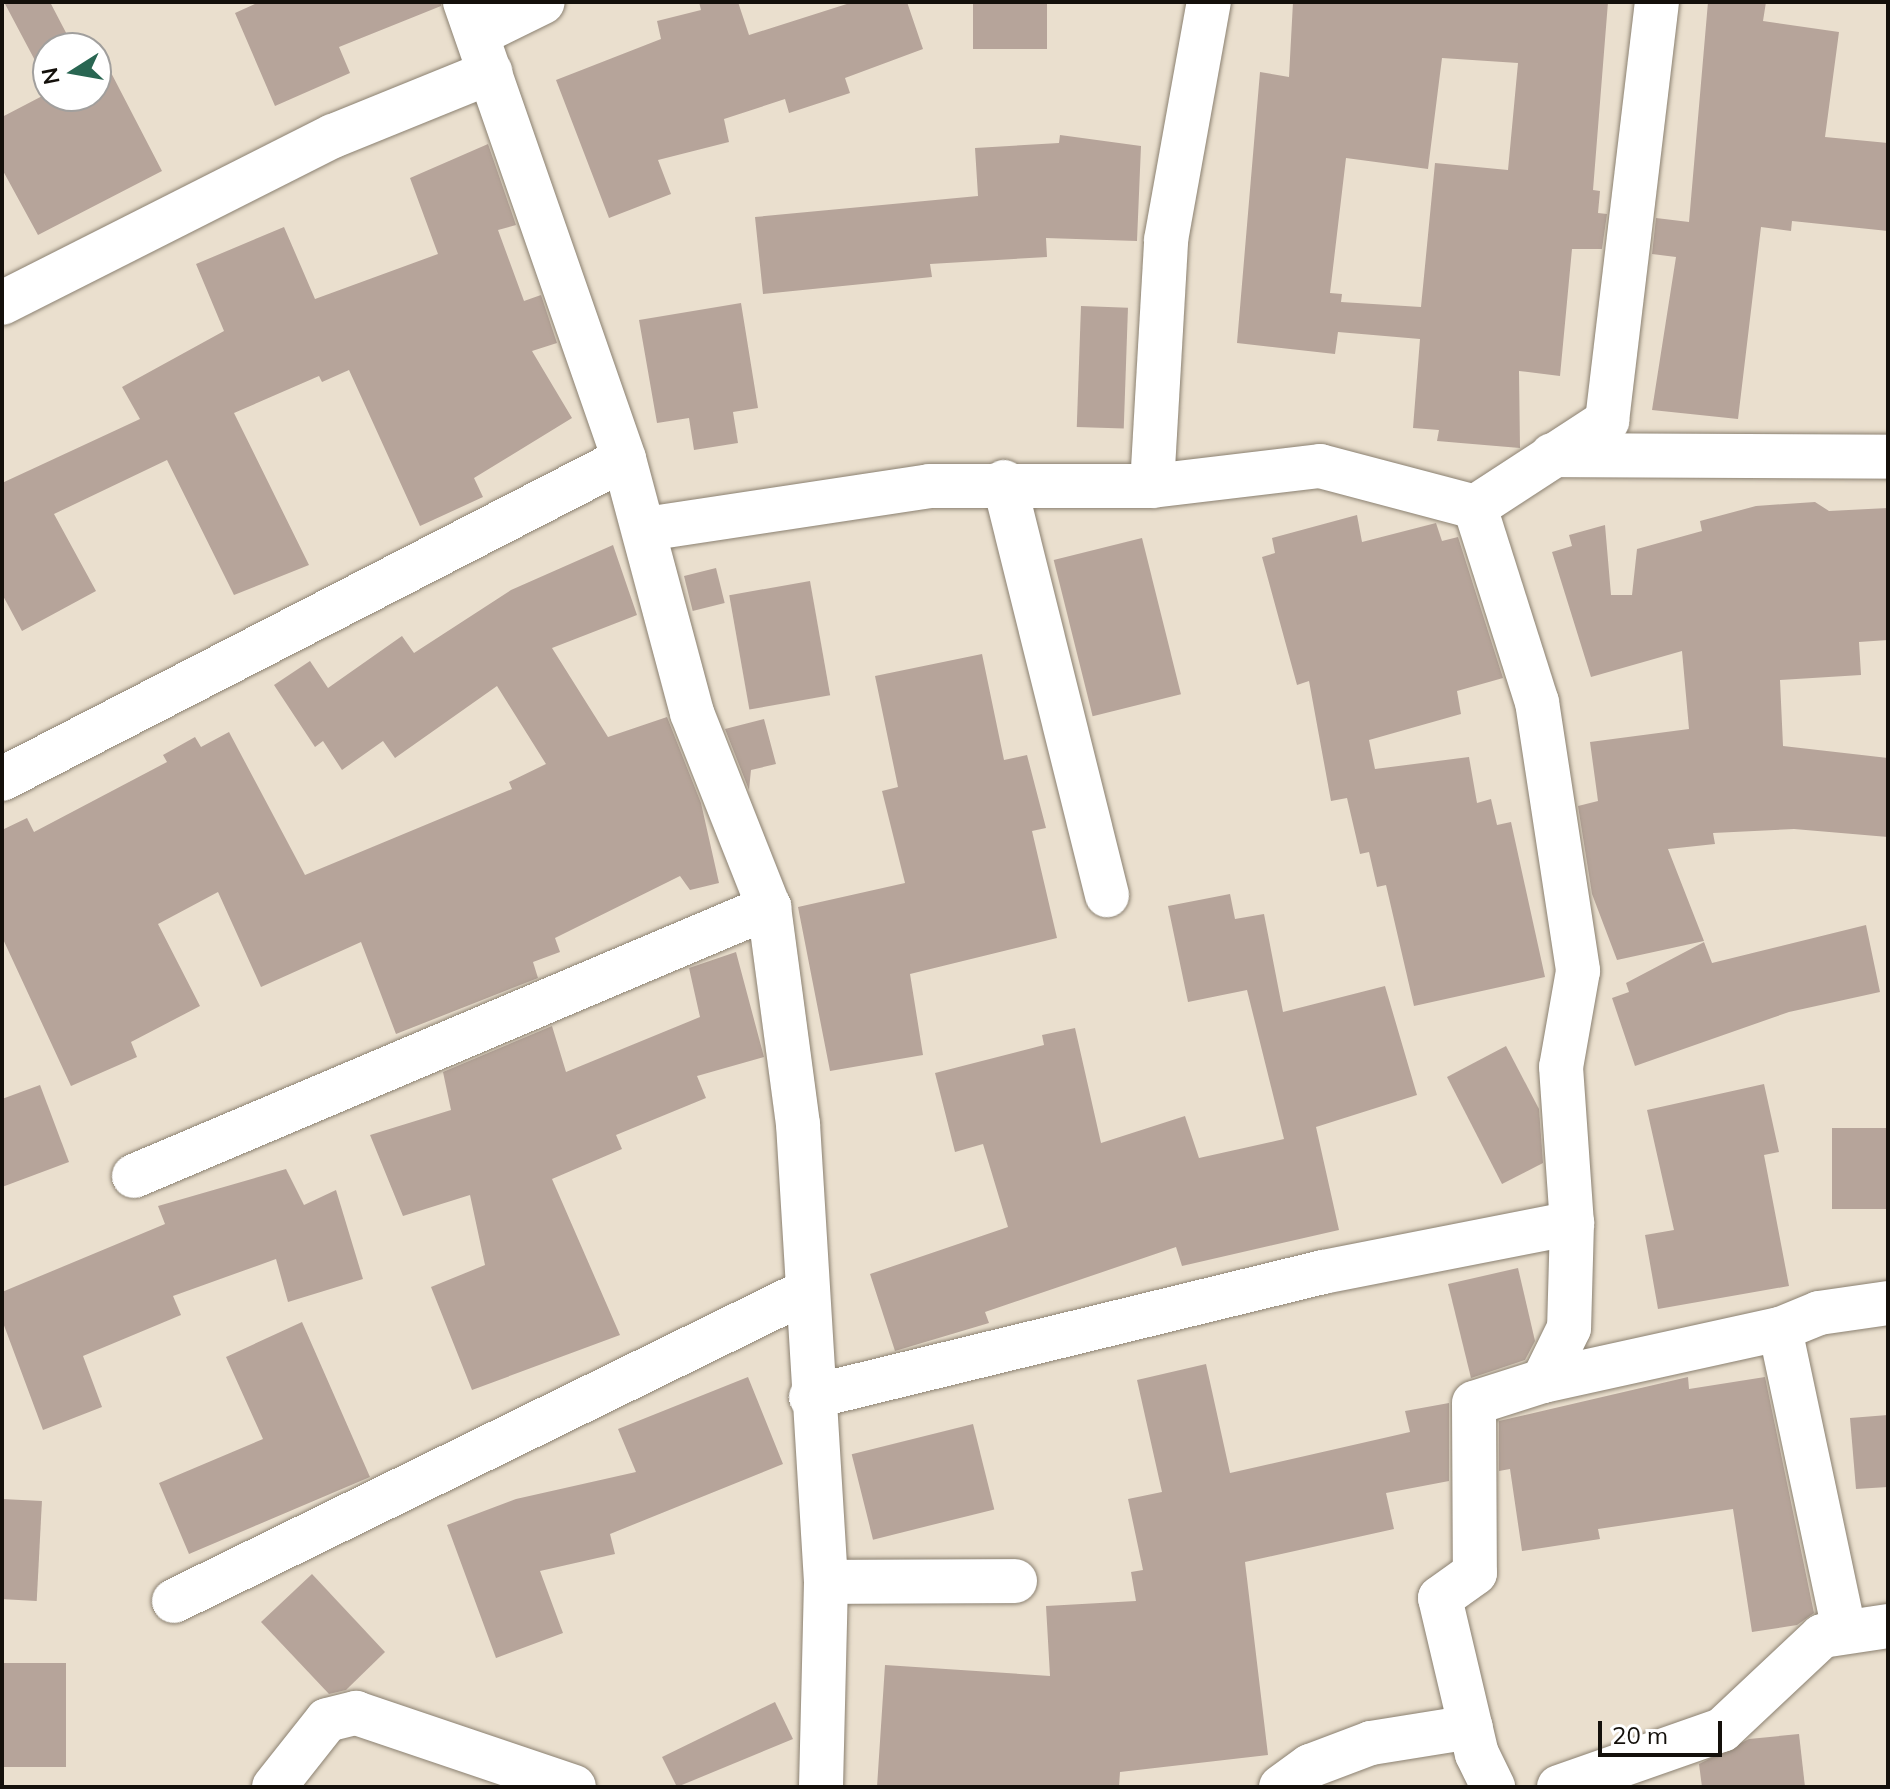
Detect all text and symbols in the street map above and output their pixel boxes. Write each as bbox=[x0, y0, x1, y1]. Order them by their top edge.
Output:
north arrow bbox=[32, 32, 112, 112]
text: N bbox=[35, 65, 66, 87]
scale bar bbox=[1602, 1705, 1726, 1755]
text: 20 m bbox=[1612, 1720, 1668, 1750]

